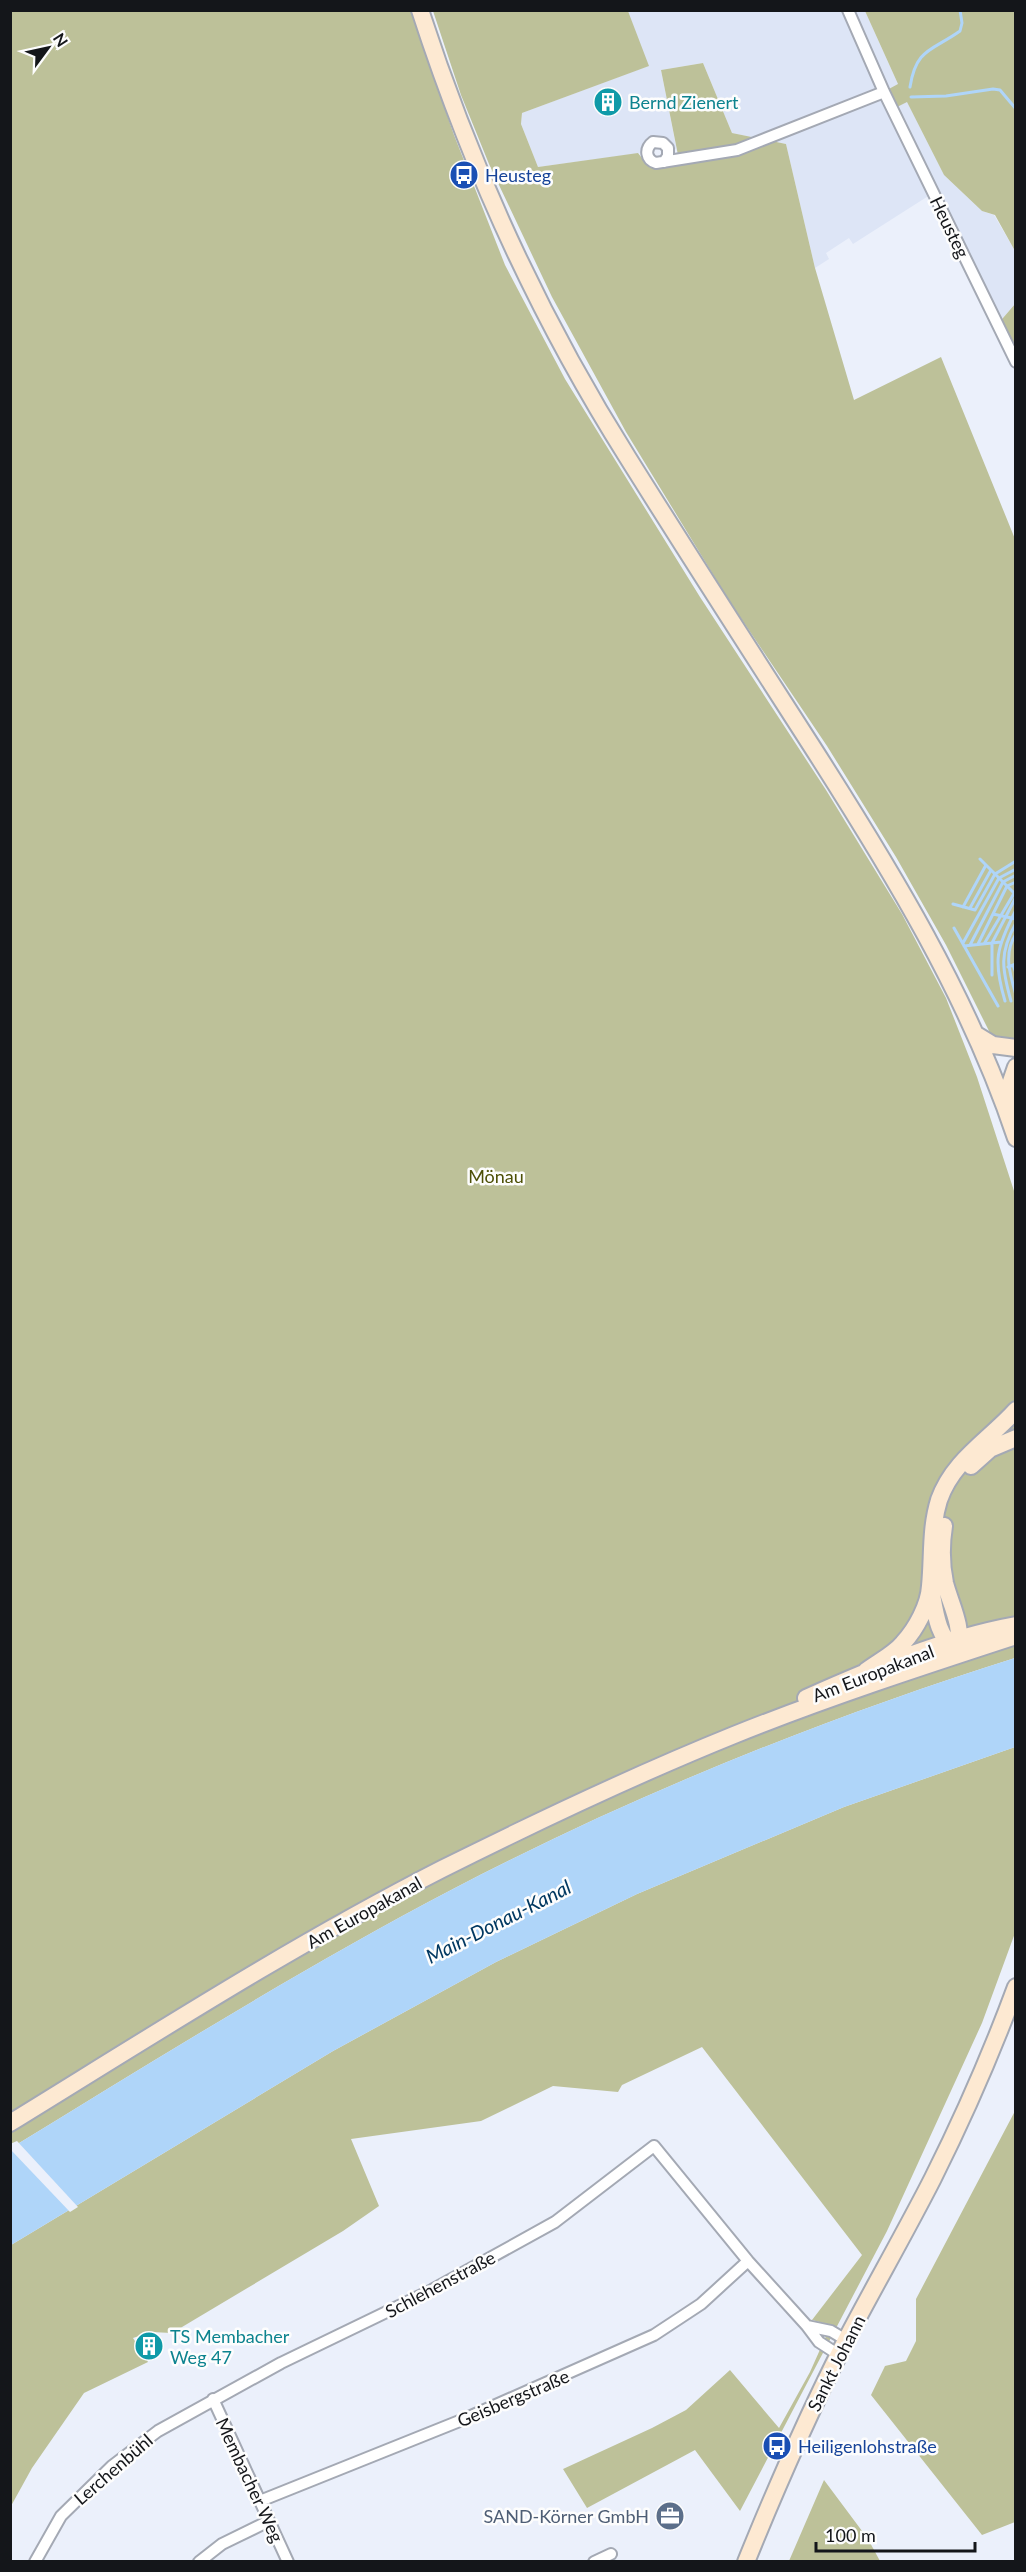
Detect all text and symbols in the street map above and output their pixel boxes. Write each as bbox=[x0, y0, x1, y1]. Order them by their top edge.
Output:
north arrow bbox=[18, 18, 78, 78]
text: N bbox=[50, 29, 72, 50]
building icon: Bernd Zienert bbox=[592, 86, 624, 118]
place label: Bernd Zienert bbox=[629, 91, 739, 113]
bus stop icon: Heusteg bbox=[448, 159, 480, 191]
place label: Heusteg bbox=[485, 164, 551, 186]
street label: Heusteg bbox=[926, 192, 974, 262]
park label: Mönau bbox=[468, 1165, 524, 1187]
street label: Am Europakanal bbox=[809, 1640, 937, 1706]
street label: Am Europakanal bbox=[303, 1871, 425, 1953]
water label: Main-Donau-Kanal bbox=[421, 1874, 575, 1968]
street label: Schlehenstraße bbox=[381, 2246, 499, 2322]
street label: Sankt Johann bbox=[802, 2311, 870, 2415]
place label: TS Membacher Weg 47 bbox=[170, 2325, 290, 2368]
building icon: TS Membacher Weg 47 bbox=[133, 2330, 165, 2362]
street label: Geisbergstraße bbox=[454, 2365, 572, 2431]
street label: Membacher Weg bbox=[212, 2414, 288, 2546]
street label: Lerchenbühl bbox=[69, 2429, 157, 2509]
bus stop icon: Heiligenlohstraße bbox=[761, 2430, 793, 2462]
place label: Heiligenlohstraße bbox=[798, 2435, 937, 2457]
office icon: SAND-Körner GmbH bbox=[654, 2500, 686, 2532]
place label: SAND-Körner GmbH bbox=[483, 2505, 649, 2527]
scale bar bbox=[816, 2515, 975, 2553]
text: 100 m bbox=[825, 2524, 876, 2546]

